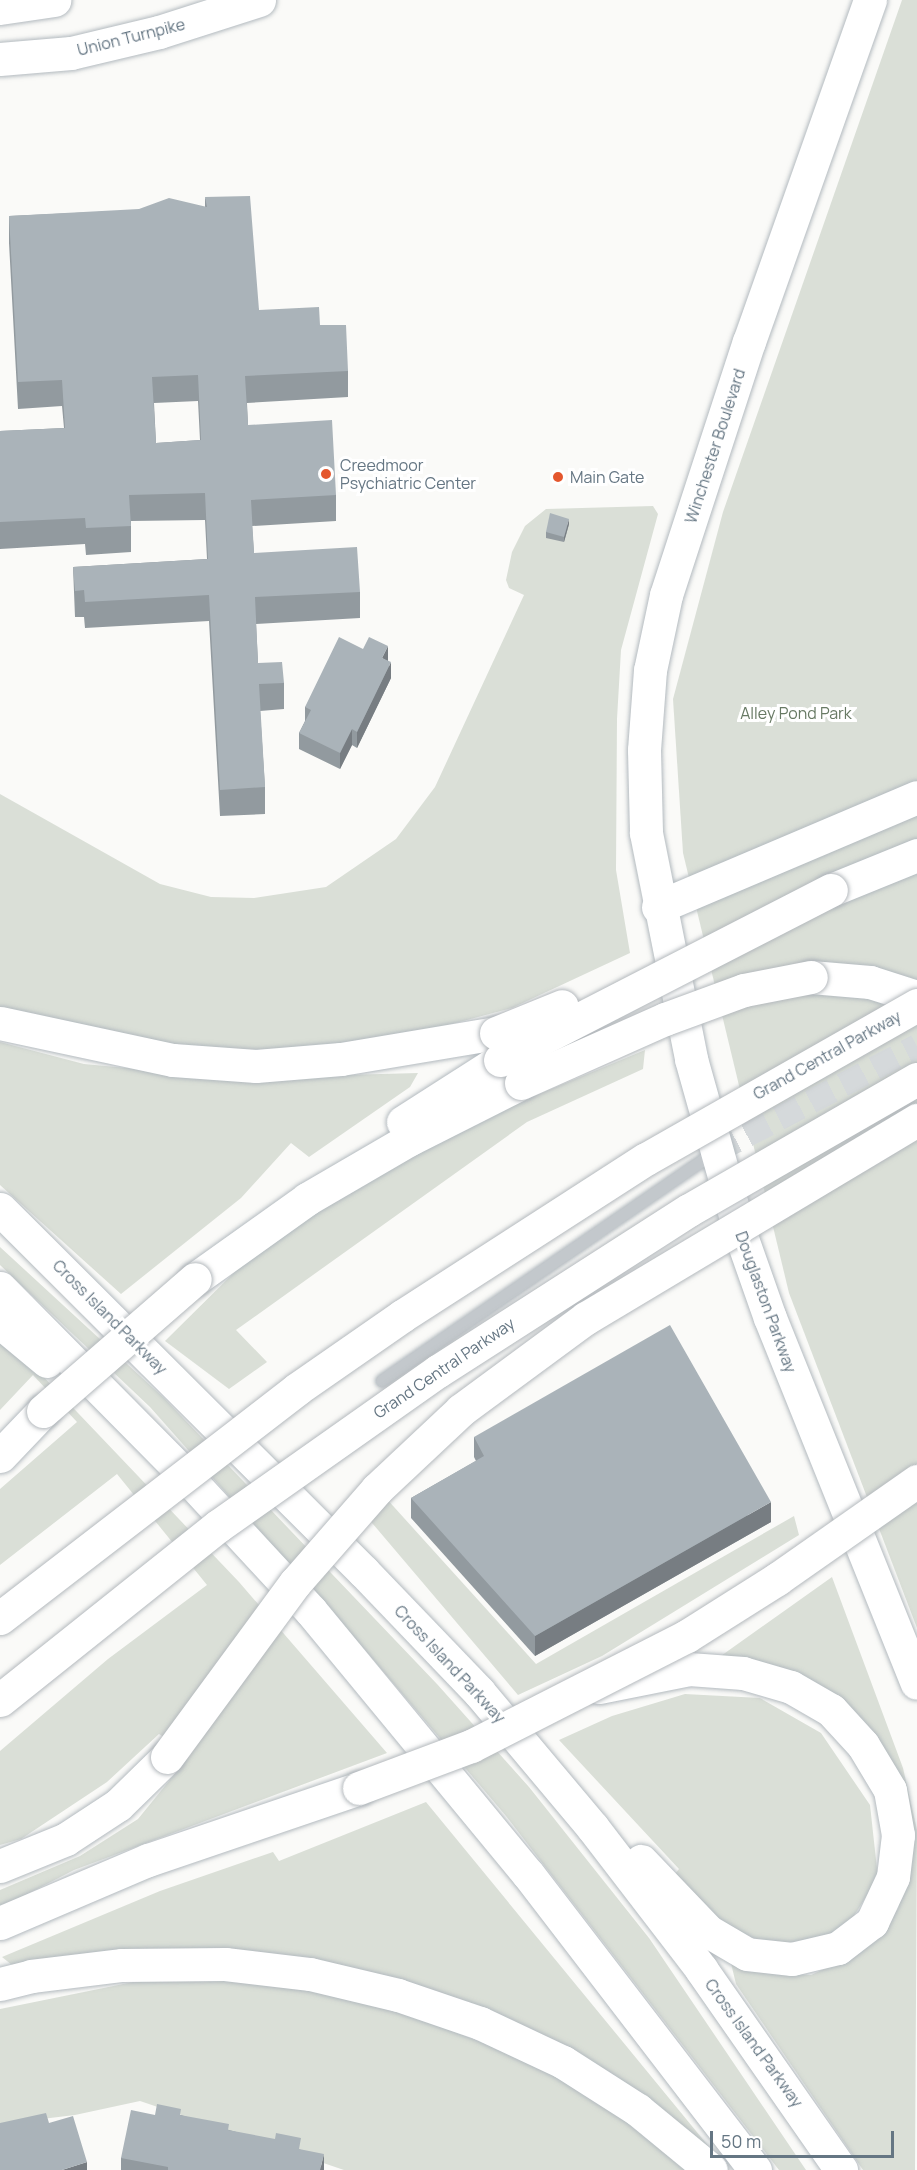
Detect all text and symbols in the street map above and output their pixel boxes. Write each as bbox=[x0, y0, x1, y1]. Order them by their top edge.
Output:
street label: Union Turnpike bbox=[75, 14, 187, 60]
street label: Winchester Boulevard bbox=[681, 366, 749, 526]
place label: Creedmoor Psychiatric Center bbox=[340, 455, 476, 493]
marker: Creedmoor Psychiatric Center bbox=[317, 465, 335, 483]
place label: Main Gate bbox=[570, 467, 644, 487]
marker: Main Gate bbox=[551, 470, 565, 484]
park label: Alley Pond Park bbox=[740, 703, 852, 723]
street label: Grand Central Parkway bbox=[750, 1006, 904, 1104]
street label: Douglaston Parkway bbox=[731, 1229, 801, 1375]
street label: Cross Island Parkway bbox=[49, 1256, 171, 1378]
street label: Grand Central Parkway bbox=[370, 1314, 518, 1422]
street label: Cross Island Parkway bbox=[391, 1601, 509, 1727]
street label: Cross Island Parkway bbox=[701, 1975, 807, 2111]
scale bar bbox=[713, 2119, 898, 2157]
text: 50 m bbox=[721, 2129, 761, 2153]

